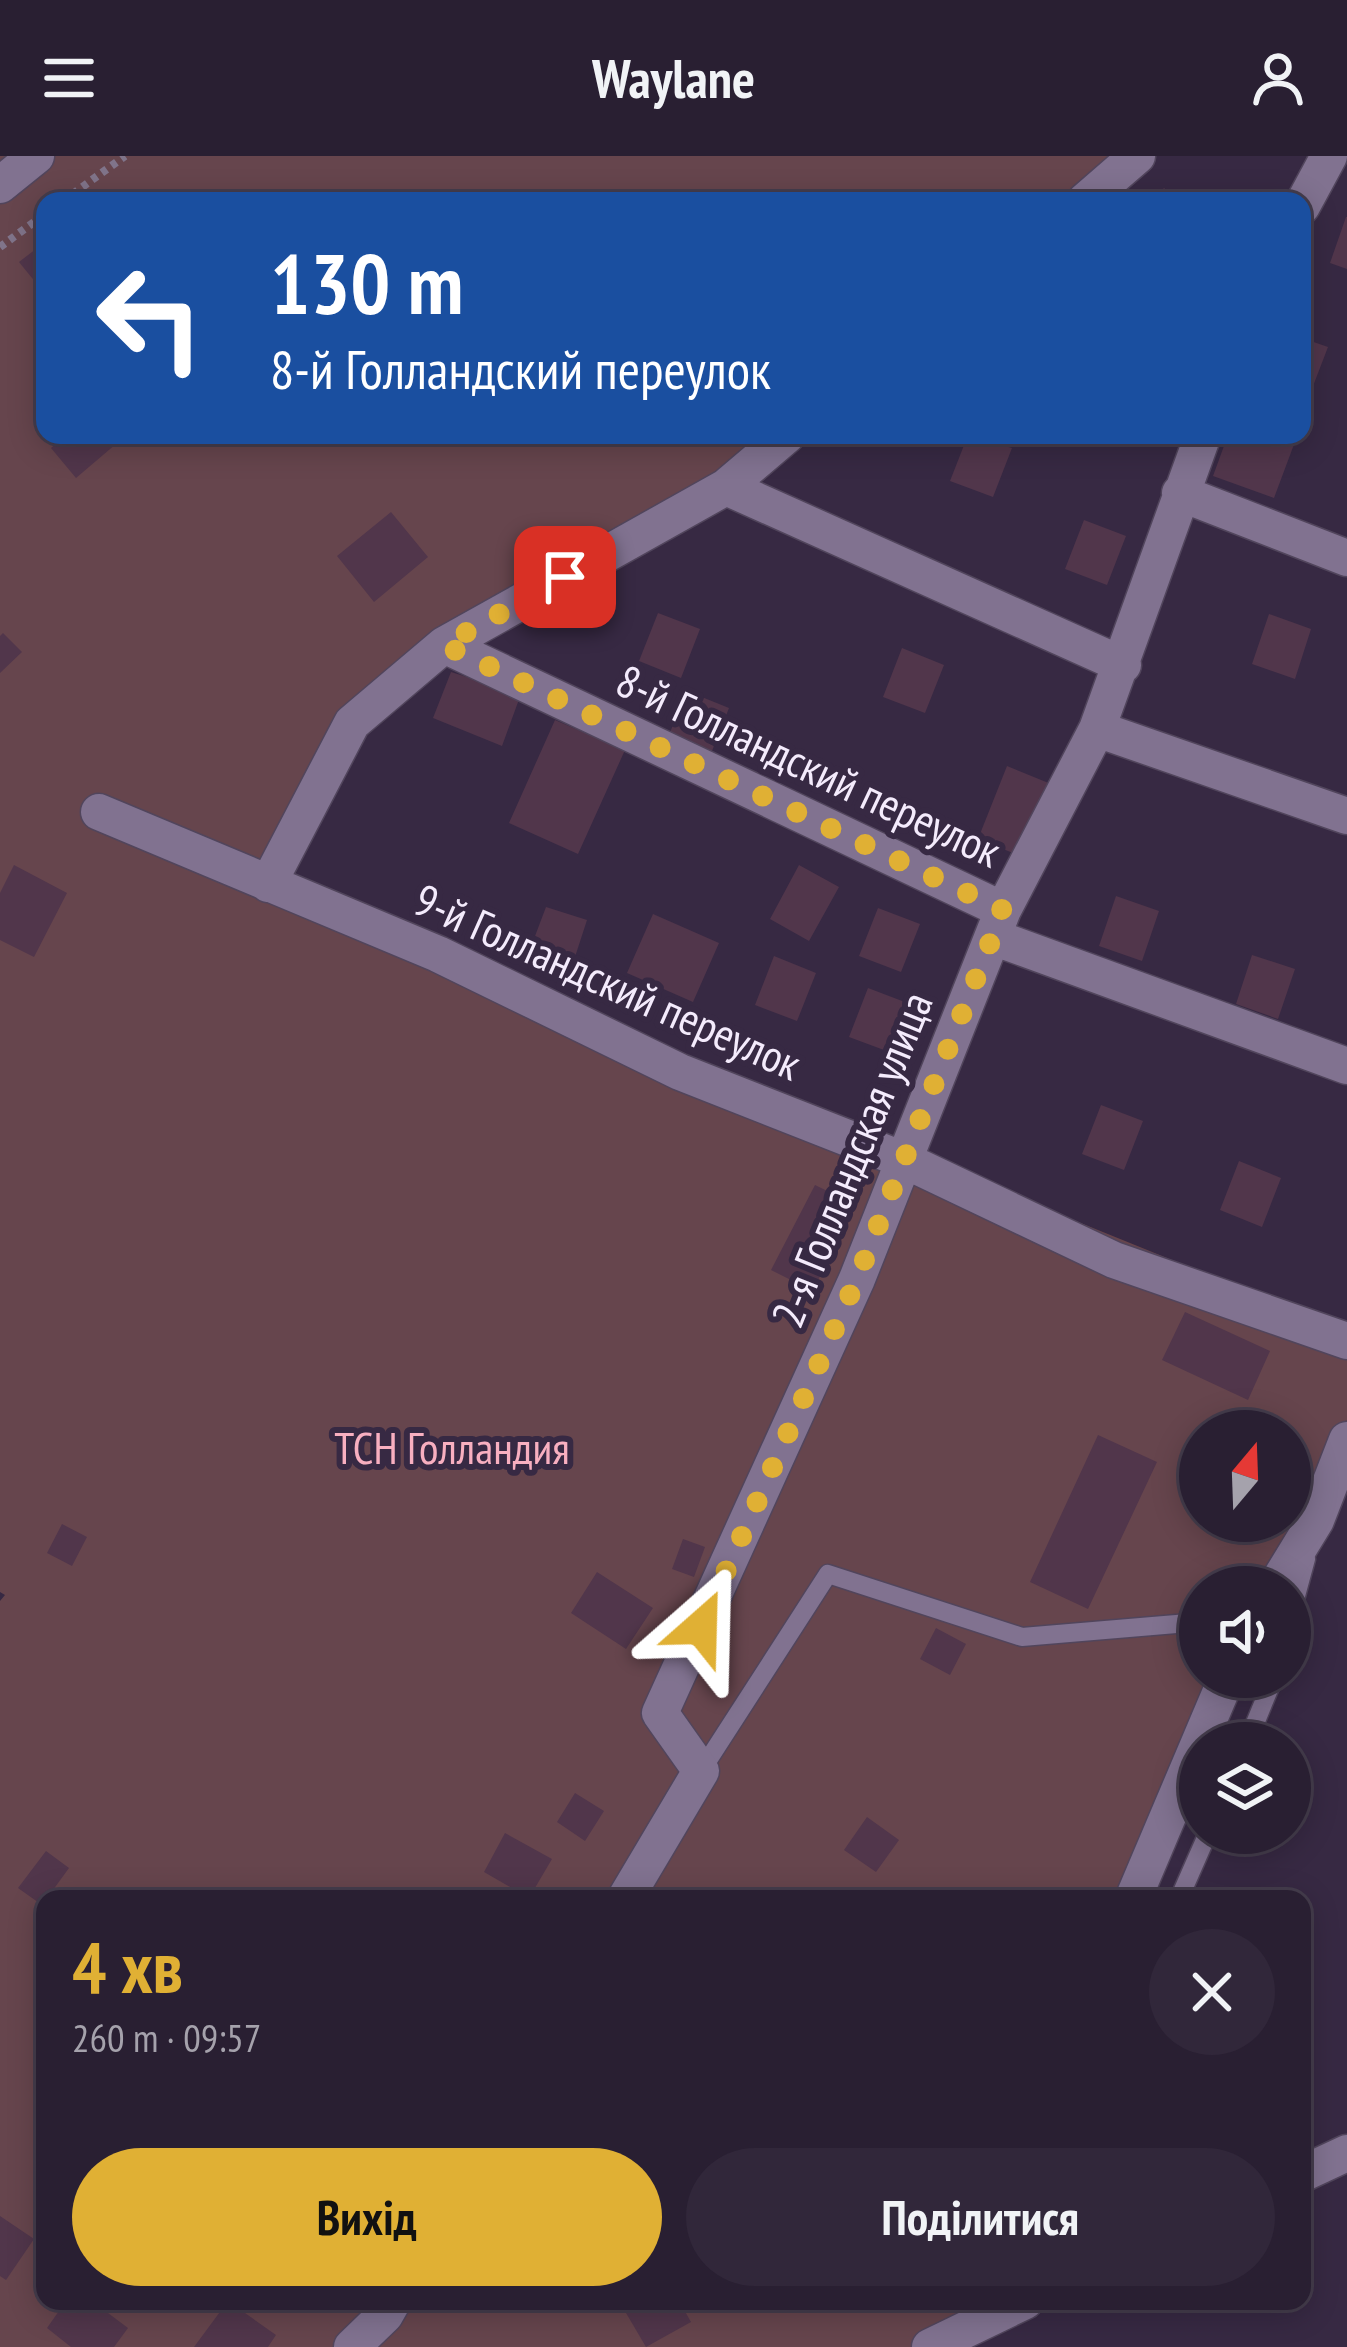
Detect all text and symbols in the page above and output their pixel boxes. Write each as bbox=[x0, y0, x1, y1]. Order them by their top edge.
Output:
text: Waylane bbox=[592, 43, 755, 113]
icon: menu bbox=[36, 45, 102, 111]
icon: person bbox=[1245, 45, 1311, 111]
text: 130 m bbox=[270, 228, 463, 337]
icon: left bbox=[72, 240, 228, 396]
text: 8-й Голландский переулок bbox=[270, 334, 771, 404]
pin bbox=[514, 526, 616, 628]
icon: arrive bbox=[532, 544, 598, 610]
street label: 8-й Голландский переулок bbox=[608, 651, 1011, 880]
street label: 9-й Голландский переулок bbox=[406, 870, 811, 1093]
street label: 2-я Голландская улица bbox=[757, 983, 945, 1335]
north arrow bbox=[1179, 1410, 1311, 1542]
map controls bbox=[1179, 1410, 1311, 1854]
park label: ТСН Голландия bbox=[334, 1418, 570, 1476]
position arrow bbox=[638, 1564, 764, 1690]
button: sound bbox=[1179, 1566, 1311, 1698]
button: layers bbox=[1179, 1722, 1311, 1854]
text: 4 хв bbox=[72, 1920, 183, 2013]
button: close bbox=[1149, 1929, 1275, 2055]
text: 260 m · 09:57 bbox=[72, 2012, 261, 2063]
button: Вихід bbox=[72, 2148, 662, 2286]
button: Поділитися bbox=[686, 2148, 1275, 2286]

